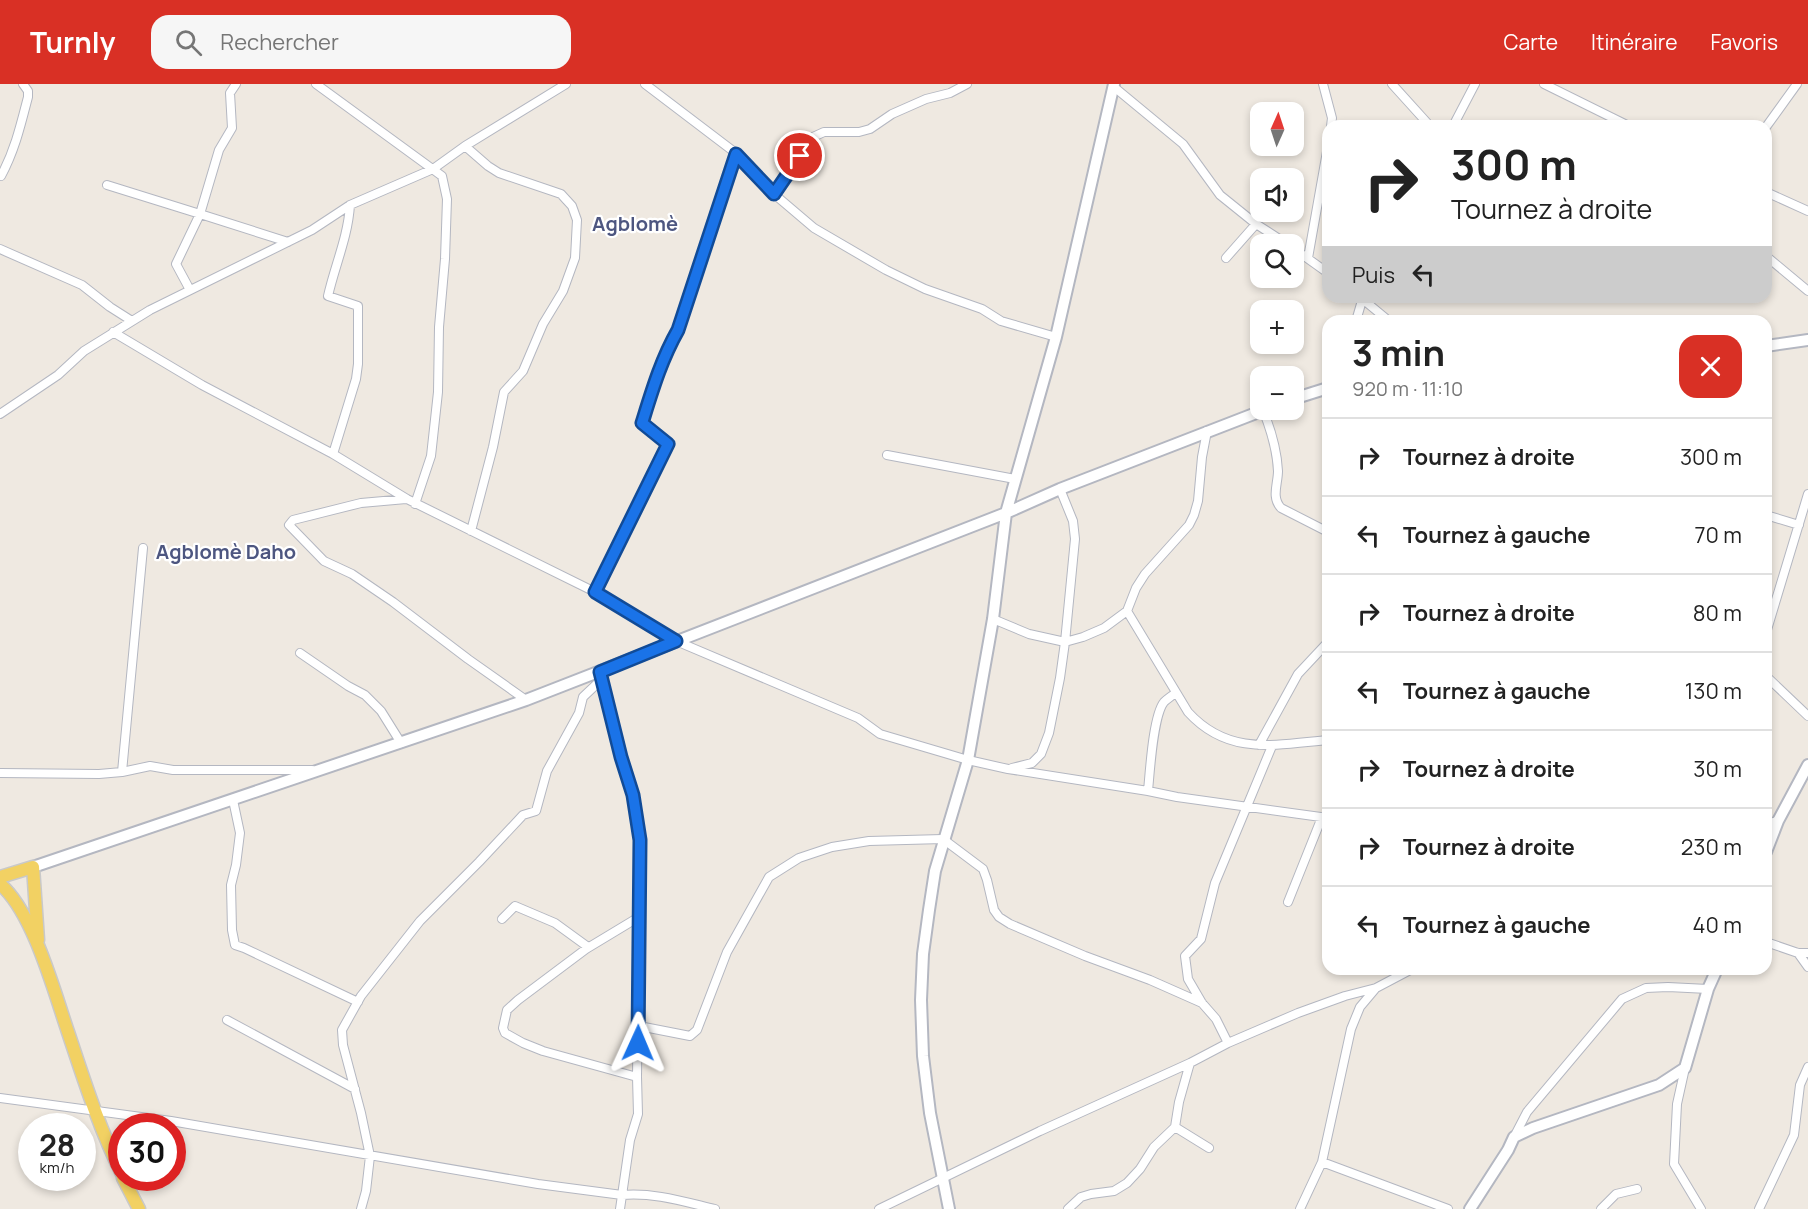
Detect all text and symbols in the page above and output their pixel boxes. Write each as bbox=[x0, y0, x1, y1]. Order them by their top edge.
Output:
search box bbox=[151, 15, 571, 69]
text: Turnly bbox=[30, 23, 115, 61]
icon: search bbox=[172, 26, 205, 59]
text: Rechercher bbox=[220, 27, 339, 57]
text: Carte bbox=[1504, 28, 1558, 56]
text: Itinéraire bbox=[1591, 28, 1677, 56]
text: Favoris bbox=[1710, 28, 1778, 56]
north arrow bbox=[1250, 102, 1304, 156]
map controls bbox=[1250, 102, 1304, 420]
pin bbox=[774, 130, 825, 181]
text: 300 m bbox=[1451, 135, 1577, 193]
icon: arrive bbox=[783, 139, 816, 172]
icon: right bbox=[1352, 144, 1430, 222]
button: sound bbox=[1250, 168, 1304, 222]
text: Tournez à droite bbox=[1451, 190, 1652, 227]
district label: Agblomè bbox=[592, 210, 678, 237]
button: search bbox=[1250, 234, 1304, 288]
icon: left bbox=[1407, 258, 1440, 291]
text: Puis bbox=[1352, 260, 1395, 290]
button: + bbox=[1250, 300, 1304, 354]
text: 3 min bbox=[1352, 328, 1445, 377]
button: close bbox=[1679, 335, 1742, 398]
button: − bbox=[1250, 366, 1304, 420]
text: 920 m · 11:10 bbox=[1352, 375, 1463, 402]
icon: right bbox=[1352, 441, 1385, 474]
text: Tournez à droite bbox=[1403, 442, 1575, 472]
text: 300 m bbox=[1680, 442, 1742, 472]
icon: left bbox=[1352, 519, 1385, 552]
text: Tournez à gauche bbox=[1403, 520, 1590, 550]
text: 70 m bbox=[1694, 520, 1742, 550]
district label: Agblomè Daho bbox=[156, 538, 296, 565]
icon: right bbox=[1352, 597, 1385, 630]
text: Tournez à droite bbox=[1403, 598, 1575, 628]
text: 80 m bbox=[1693, 598, 1742, 628]
icon: left bbox=[1352, 675, 1385, 708]
text: Tournez à gauche bbox=[1403, 676, 1590, 706]
text: 130 m bbox=[1685, 676, 1742, 706]
icon: right bbox=[1352, 753, 1385, 786]
text: Tournez à droite bbox=[1403, 754, 1575, 784]
text: 30 m bbox=[1693, 754, 1742, 784]
icon: right bbox=[1352, 831, 1385, 864]
text: Tournez à droite bbox=[1403, 832, 1575, 862]
text: 230 m bbox=[1681, 832, 1742, 862]
icon: left bbox=[1352, 909, 1385, 942]
text: Tournez à gauche bbox=[1403, 910, 1590, 940]
text: 40 m bbox=[1693, 910, 1742, 940]
position arrow bbox=[606, 1011, 670, 1075]
speed limit sign: 30 bbox=[108, 1113, 186, 1191]
text: 28 bbox=[39, 1124, 75, 1165]
text: km/h bbox=[40, 1157, 74, 1178]

